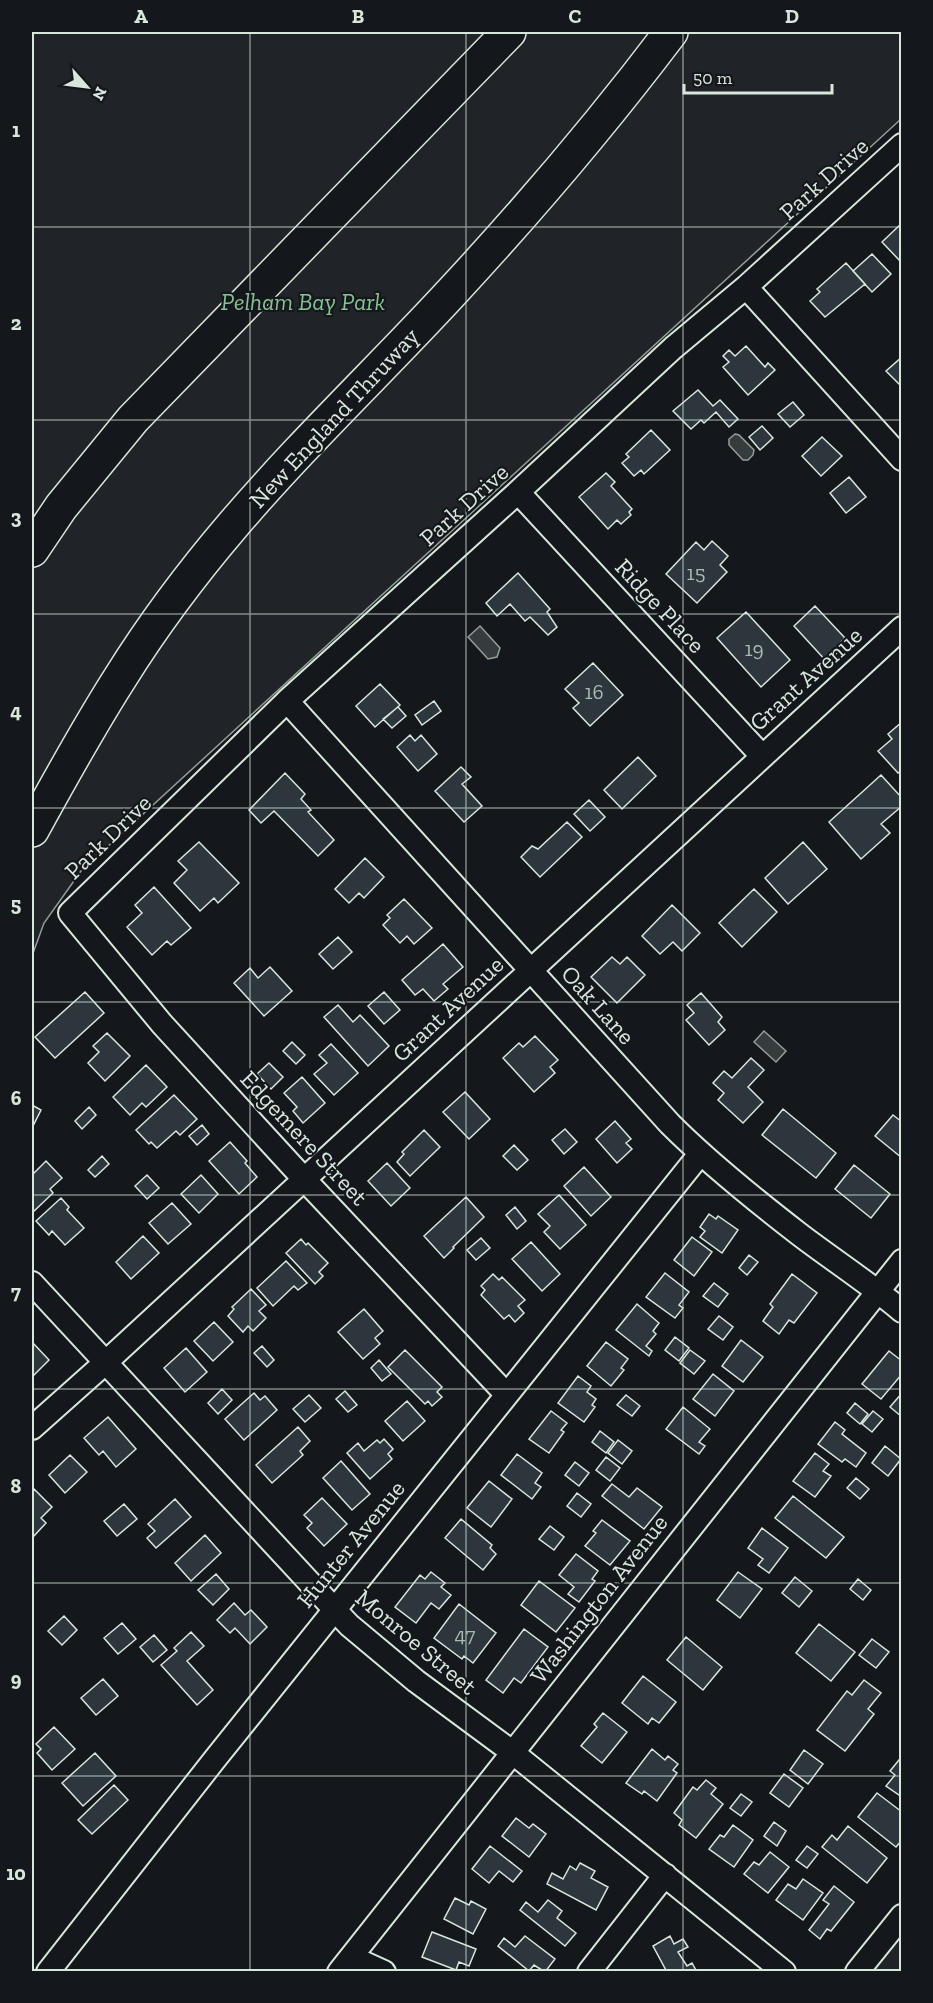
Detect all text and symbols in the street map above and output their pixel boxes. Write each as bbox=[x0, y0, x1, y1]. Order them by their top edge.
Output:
text: A bbox=[134, 4, 148, 28]
text: B bbox=[352, 4, 364, 28]
text: C bbox=[569, 4, 582, 28]
text: D bbox=[785, 4, 799, 28]
north arrow bbox=[57, 57, 117, 117]
scale bar bbox=[684, 57, 832, 95]
text: 50 m bbox=[693, 67, 733, 89]
text: N bbox=[89, 84, 111, 104]
text: 1 bbox=[12, 118, 20, 142]
street label: Park Drive bbox=[773, 131, 874, 226]
park label: Pelham Bay Park bbox=[221, 287, 385, 316]
text: 2 bbox=[11, 311, 22, 335]
street label: New England Thruway bbox=[243, 321, 425, 514]
street label: Park Drive bbox=[413, 457, 514, 552]
text: 3 bbox=[11, 505, 22, 529]
street label: Ridge Place bbox=[609, 552, 711, 659]
house number: 15 bbox=[687, 560, 705, 585]
street label: Grant Avenue bbox=[743, 620, 868, 737]
house number: 19 bbox=[744, 636, 764, 661]
house number: 16 bbox=[584, 679, 604, 704]
text: 4 bbox=[10, 699, 22, 723]
street label: Park Drive bbox=[58, 788, 157, 885]
text: 5 bbox=[11, 892, 21, 916]
street label: Grant Avenue bbox=[386, 950, 509, 1068]
street label: Oak Lane bbox=[555, 959, 641, 1050]
street label: Edgemere Street bbox=[235, 1064, 374, 1211]
text: 6 bbox=[11, 1086, 22, 1110]
text: 7 bbox=[11, 1280, 21, 1304]
text: 8 bbox=[11, 1474, 22, 1498]
street label: Hunter Avenue bbox=[290, 1474, 411, 1613]
street label: Washington Avenue bbox=[524, 1508, 674, 1689]
street label: Monroe Street bbox=[350, 1583, 483, 1701]
house number: 47 bbox=[455, 1622, 476, 1647]
text: 9 bbox=[11, 1667, 22, 1691]
text: 10 bbox=[6, 1861, 26, 1885]

